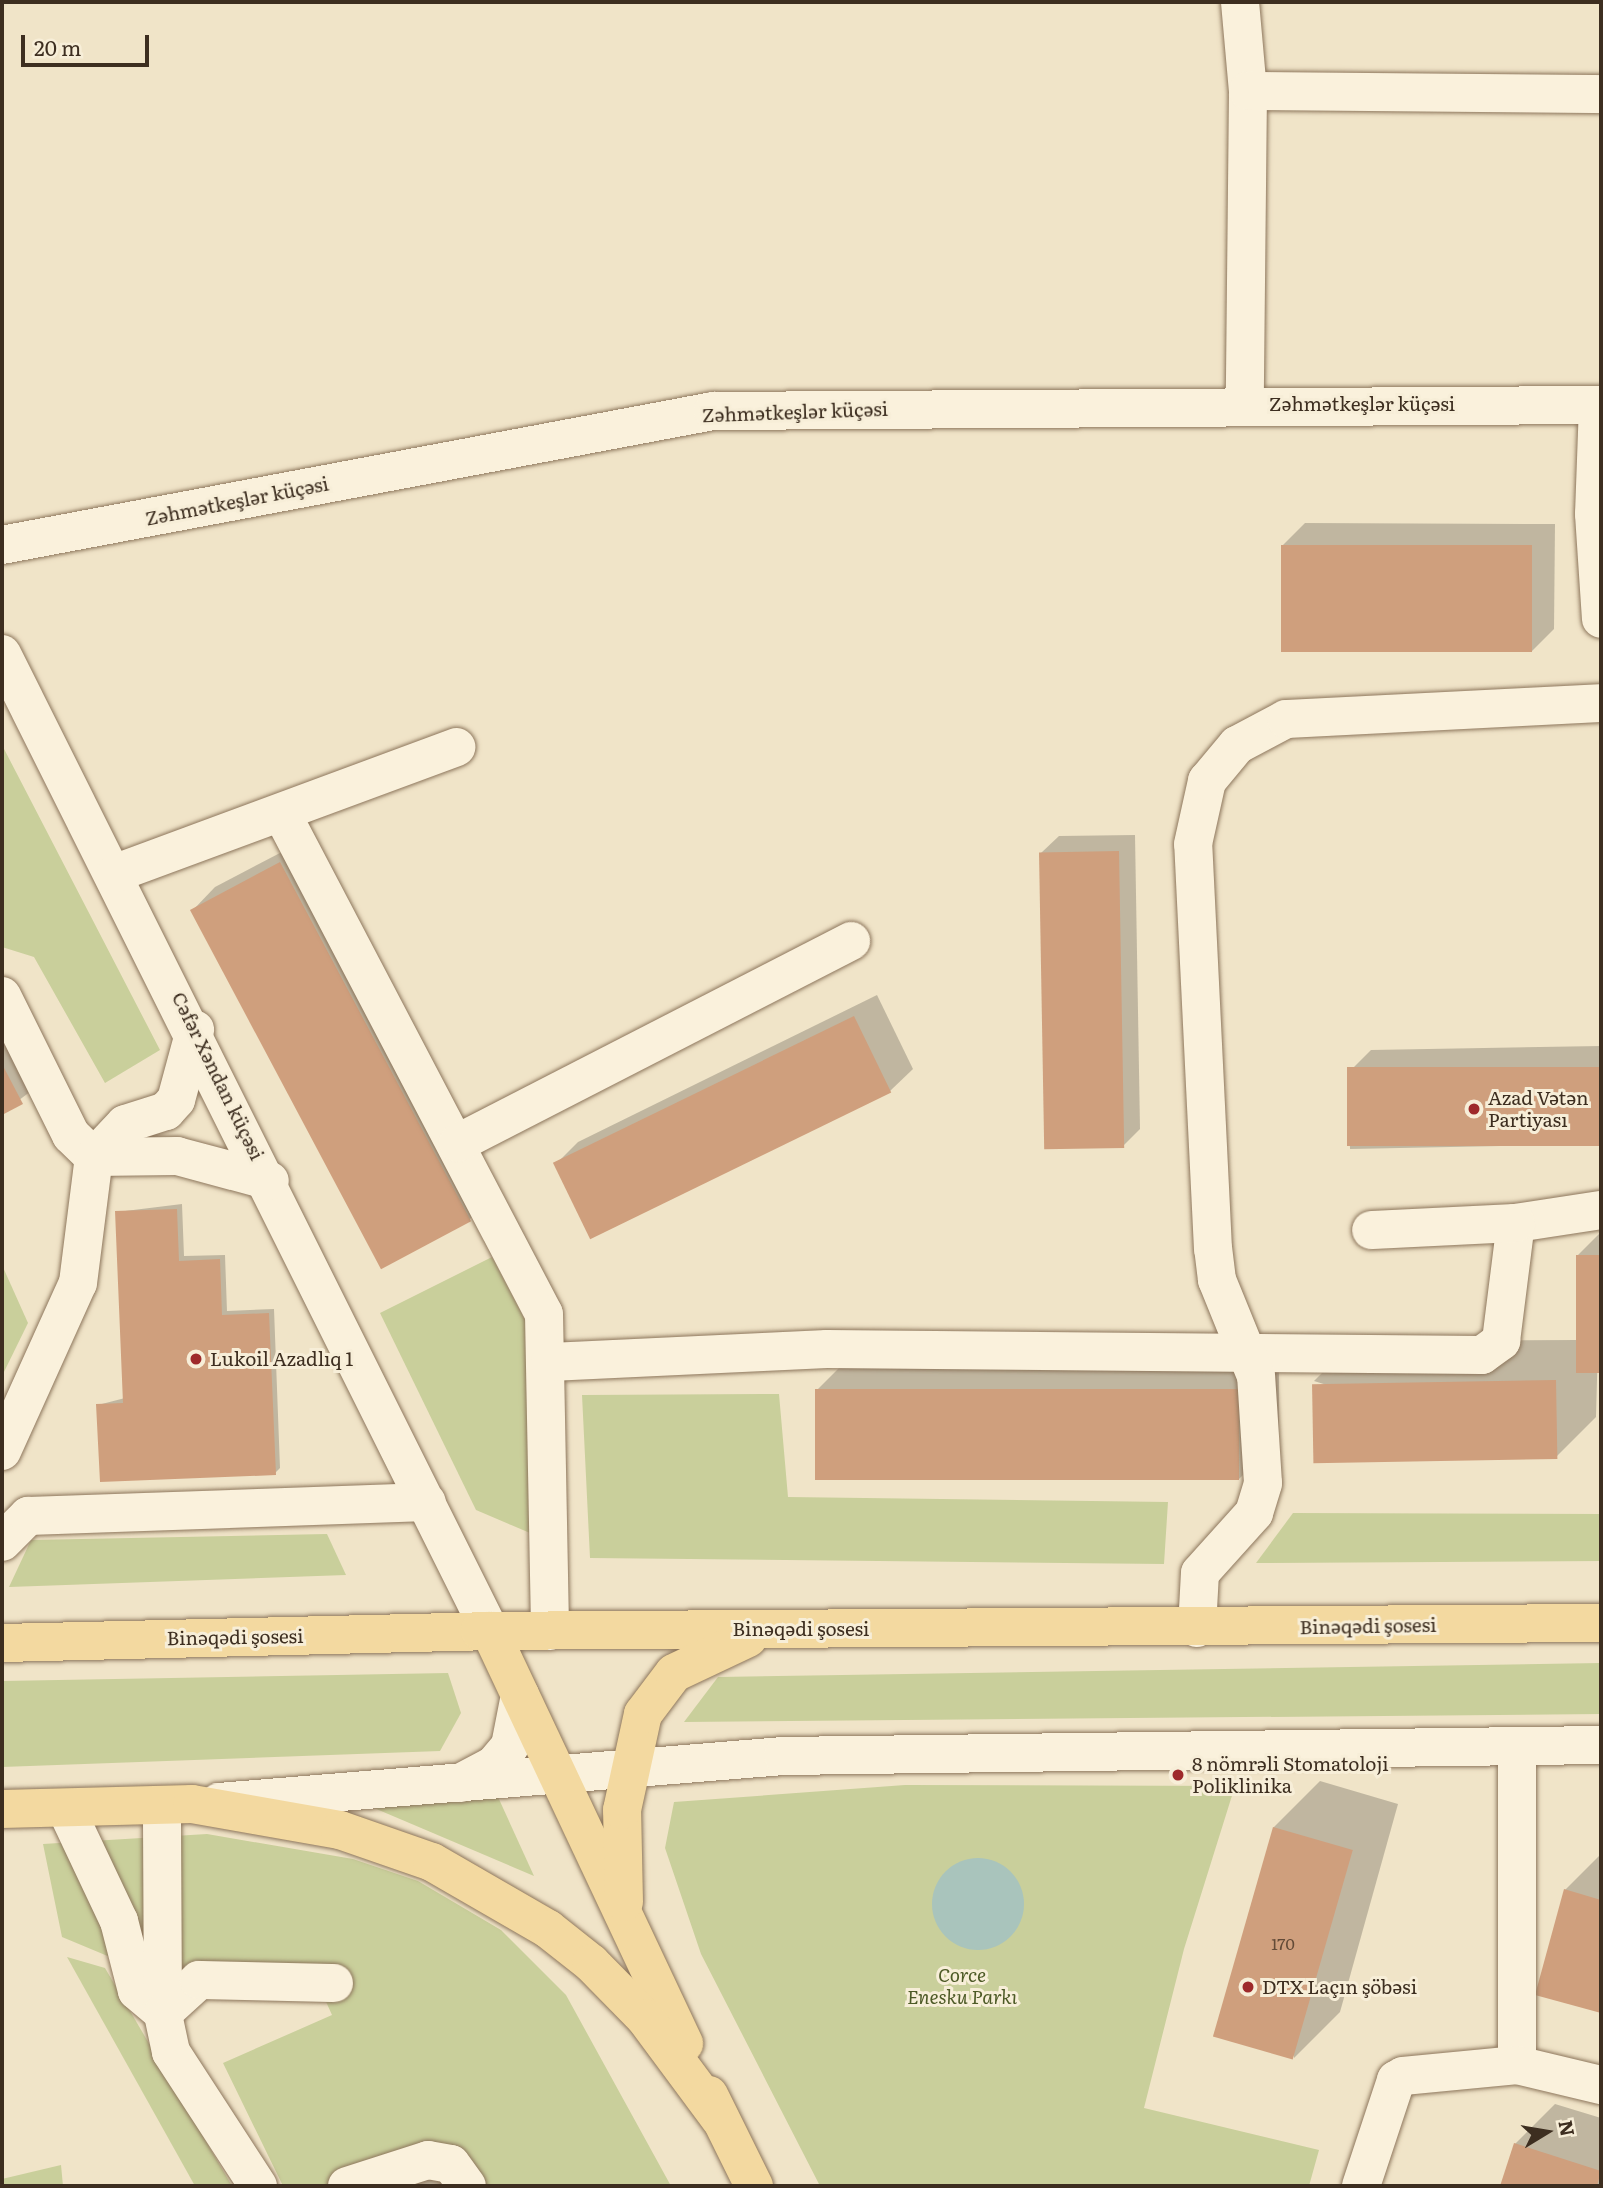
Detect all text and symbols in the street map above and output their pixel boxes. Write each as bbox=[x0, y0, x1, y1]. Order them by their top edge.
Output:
scale bar bbox=[24, 21, 152, 65]
text: 20 m bbox=[34, 31, 81, 62]
street label: Zəhmətkeşlər küçəsi bbox=[1269, 393, 1455, 415]
street label: Zəhmətkeşlər küçəsi bbox=[702, 397, 888, 427]
street label: Zəhmətkeşlər küçəsi bbox=[143, 472, 331, 530]
street label: Cəfər Xəndan küçəsi bbox=[167, 988, 269, 1164]
place label: Azad Vətən Partiyası bbox=[1488, 1087, 1589, 1131]
marker: Azad Vətən Partiyası bbox=[1466, 1101, 1482, 1117]
place label: Lukoil Azadlıq 1 bbox=[210, 1348, 353, 1370]
marker: Lukoil Azadlıq 1 bbox=[188, 1351, 204, 1367]
street label: Binəqədi şosesi bbox=[1299, 1613, 1437, 1639]
street label: Binəqədi şosesi bbox=[733, 1618, 869, 1640]
street label: Binəqədi şosesi bbox=[166, 1624, 304, 1650]
place label: 8 nömrəli Stomatoloji Poliklinika bbox=[1192, 1753, 1389, 1797]
marker: 8 nömrəli Stomatoloji Poliklinika bbox=[1170, 1767, 1186, 1783]
house number: 170 bbox=[1271, 1933, 1295, 1953]
park label: Corce Enesku Parkı bbox=[907, 1964, 1017, 2008]
place label: DTX Laçın şöbəsi bbox=[1262, 1976, 1417, 1998]
marker: DTX Laçın şöbəsi bbox=[1240, 1979, 1256, 1995]
north arrow bbox=[1512, 2097, 1582, 2167]
text: N bbox=[1552, 2117, 1583, 2138]

